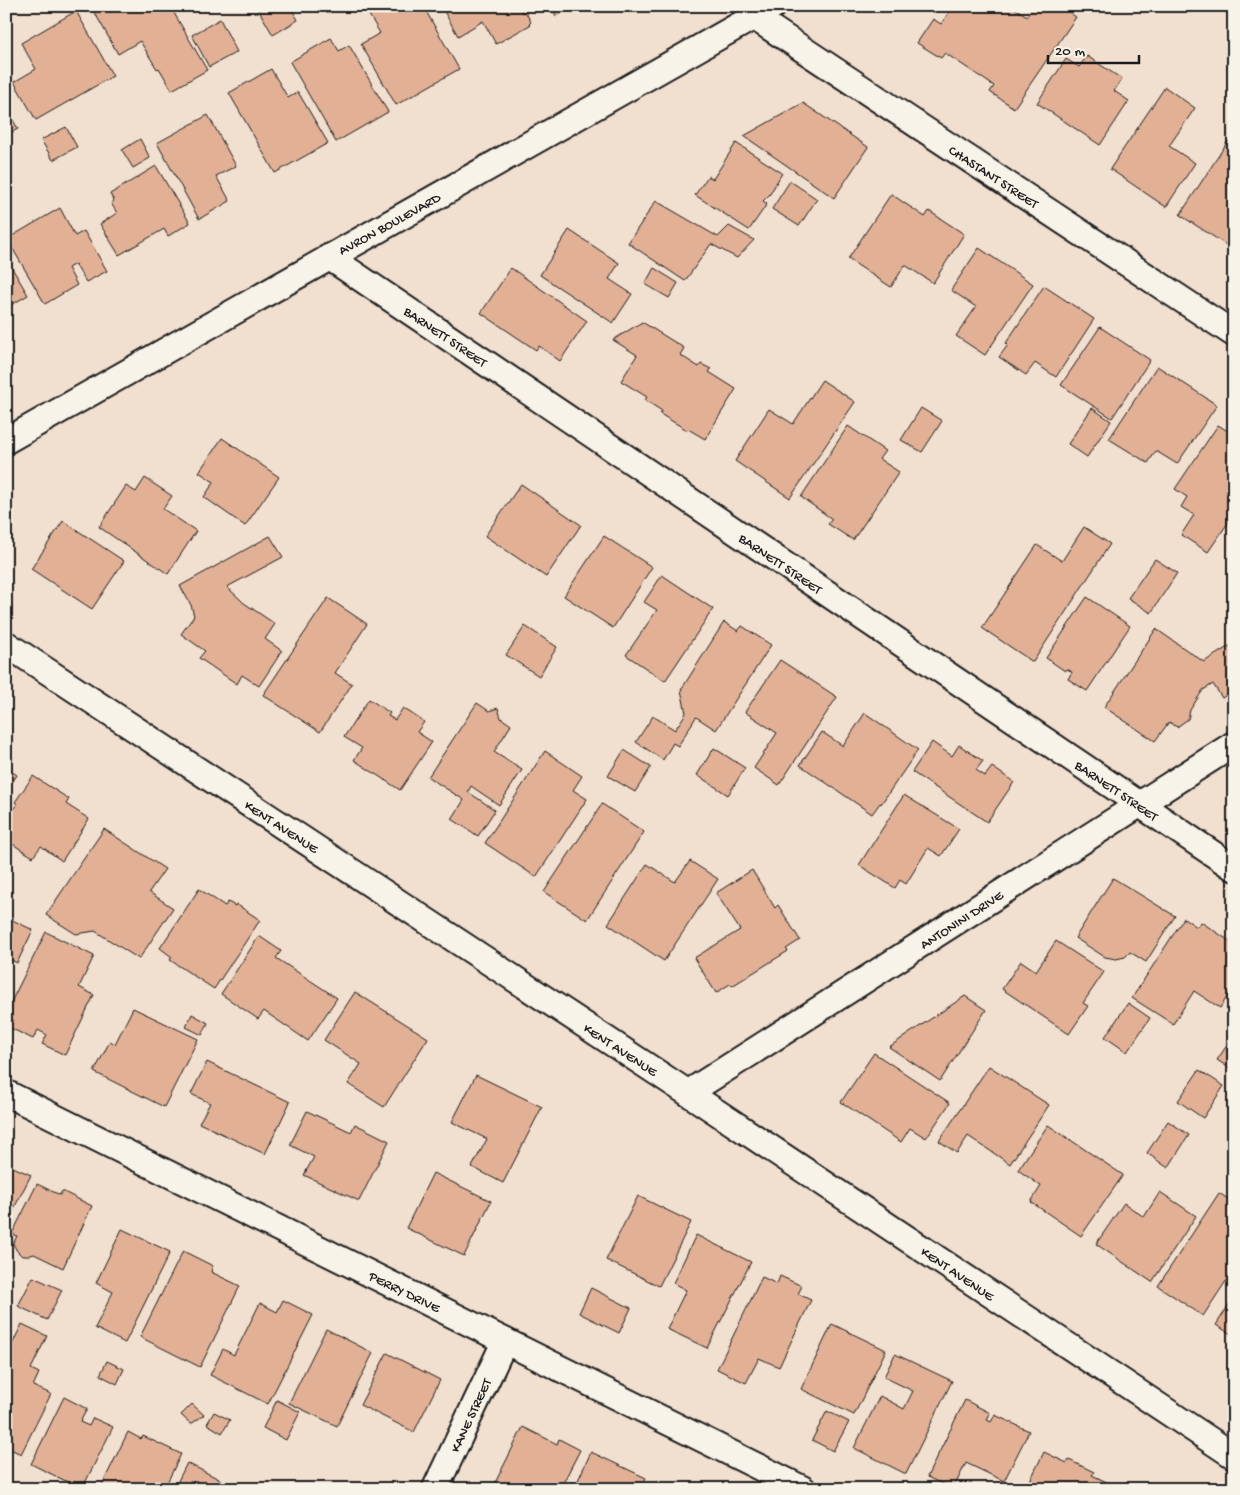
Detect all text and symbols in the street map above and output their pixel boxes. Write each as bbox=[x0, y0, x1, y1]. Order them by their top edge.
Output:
scale bar bbox=[1048, 32, 1139, 64]
text: 20 m bbox=[1055, 43, 1085, 61]
street label: CHASTANT STREET bbox=[944, 143, 1041, 214]
street label: AVRON BOULEVARD bbox=[336, 190, 445, 260]
street label: BARNETT STREET bbox=[399, 303, 490, 373]
street label: BARNETT STREET bbox=[734, 530, 825, 600]
street label: BARNETT STREET bbox=[1070, 757, 1161, 827]
street label: KENT AVENUE bbox=[240, 798, 322, 859]
street label: ANTONINI DRIVE bbox=[918, 887, 1008, 954]
street label: KENT AVENUE bbox=[579, 1021, 661, 1082]
street label: KENT AVENUE bbox=[917, 1244, 998, 1307]
street label: PERRY DRIVE bbox=[365, 1268, 443, 1318]
street label: KANE STREET bbox=[448, 1376, 497, 1456]

